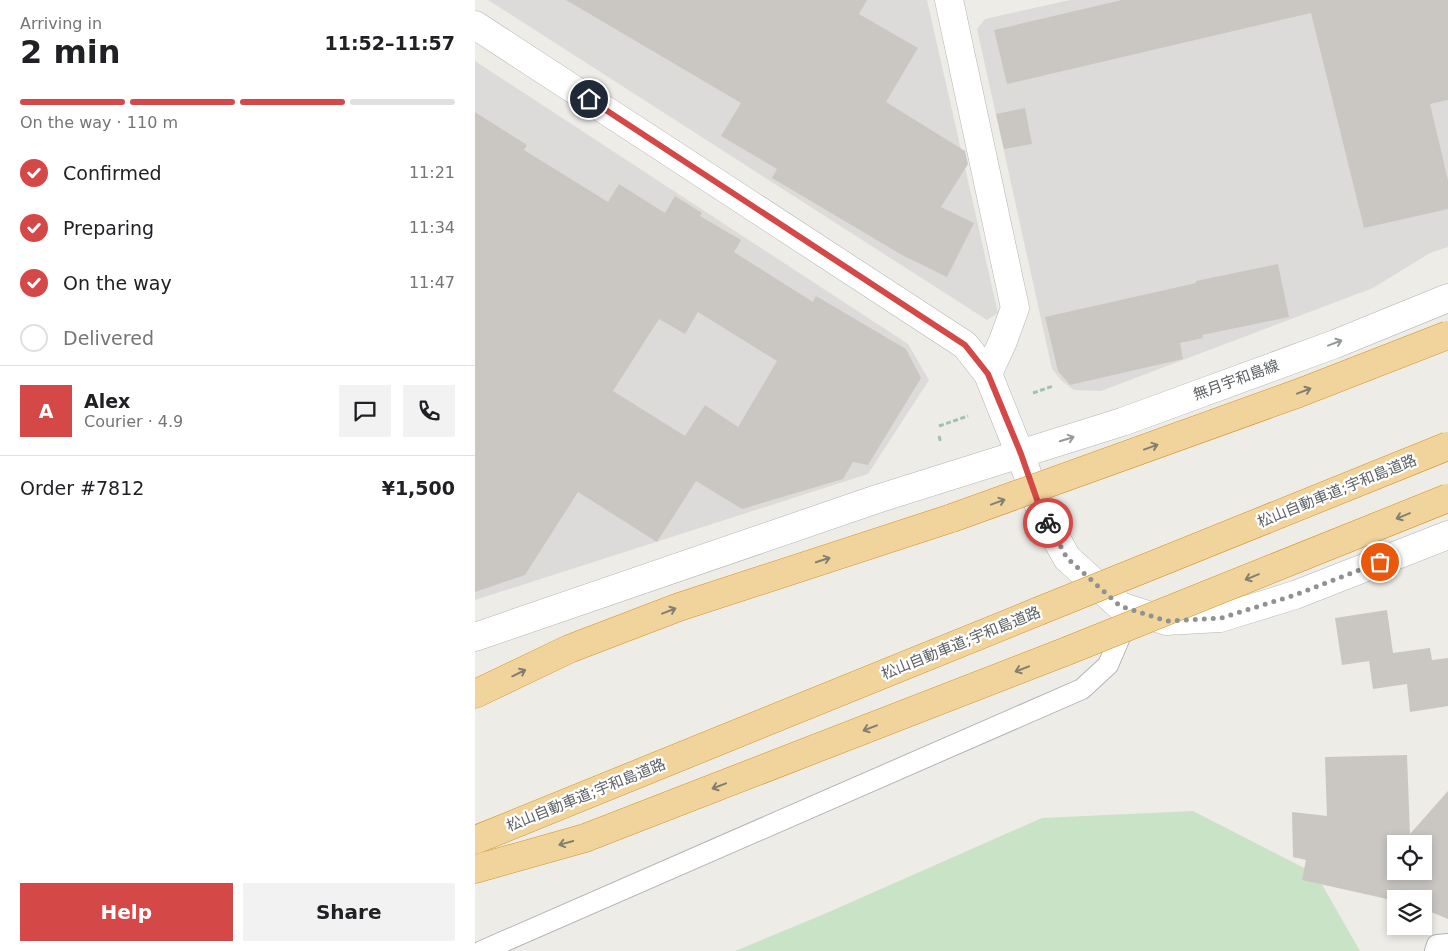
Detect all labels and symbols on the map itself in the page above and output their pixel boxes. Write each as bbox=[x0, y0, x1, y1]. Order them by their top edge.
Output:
pin bbox=[568, 78, 610, 120]
one-way arrow bbox=[1328, 338, 1343, 347]
street label: 無月宇和島線 bbox=[1191, 356, 1281, 404]
one-way arrow bbox=[1296, 386, 1311, 396]
one-way arrow bbox=[1059, 434, 1075, 444]
one-way arrow bbox=[1143, 442, 1158, 451]
street label: 松山自動車道;宇和島道路 bbox=[1255, 451, 1419, 531]
one-way arrow bbox=[990, 496, 1006, 506]
courier bbox=[1023, 498, 1073, 548]
one-way arrow bbox=[1396, 512, 1411, 522]
pin bbox=[1359, 541, 1401, 583]
one-way arrow bbox=[815, 555, 831, 564]
one-way arrow bbox=[1245, 573, 1260, 582]
street label: 松山自動車道;宇和島道路 bbox=[879, 603, 1043, 683]
one-way arrow bbox=[661, 606, 676, 615]
one-way arrow bbox=[1014, 665, 1030, 674]
one-way arrow bbox=[511, 668, 526, 677]
one-way arrow bbox=[863, 724, 878, 733]
street label: 松山自動車道;宇和島道路 bbox=[504, 755, 668, 835]
one-way arrow bbox=[711, 783, 726, 792]
one-way arrow bbox=[559, 839, 575, 849]

